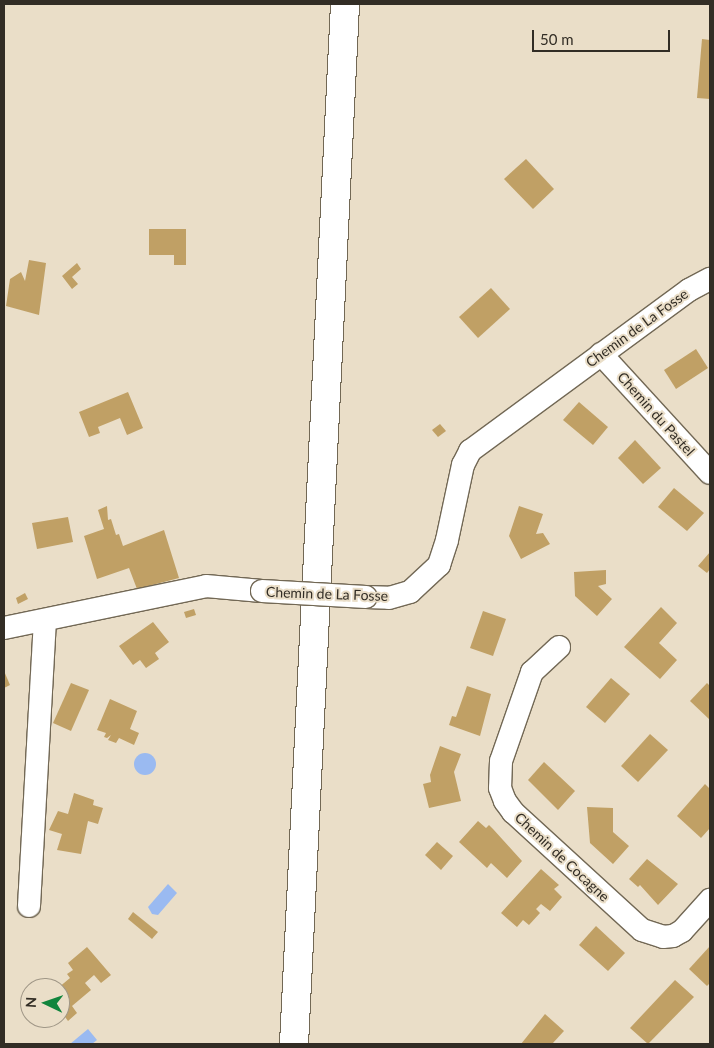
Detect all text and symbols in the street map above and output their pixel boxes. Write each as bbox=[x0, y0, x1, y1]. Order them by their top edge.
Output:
scale bar bbox=[534, 20, 672, 52]
text: 50 m bbox=[540, 30, 574, 48]
street label: Chemin de La Fosse bbox=[583, 285, 691, 371]
street label: Chemin du Pastel bbox=[614, 369, 698, 459]
street label: Chemin de La Fosse bbox=[266, 583, 388, 605]
street label: Chemin de Cocagne bbox=[511, 809, 613, 905]
north arrow bbox=[20, 978, 70, 1028]
text: N bbox=[22, 996, 39, 1008]

